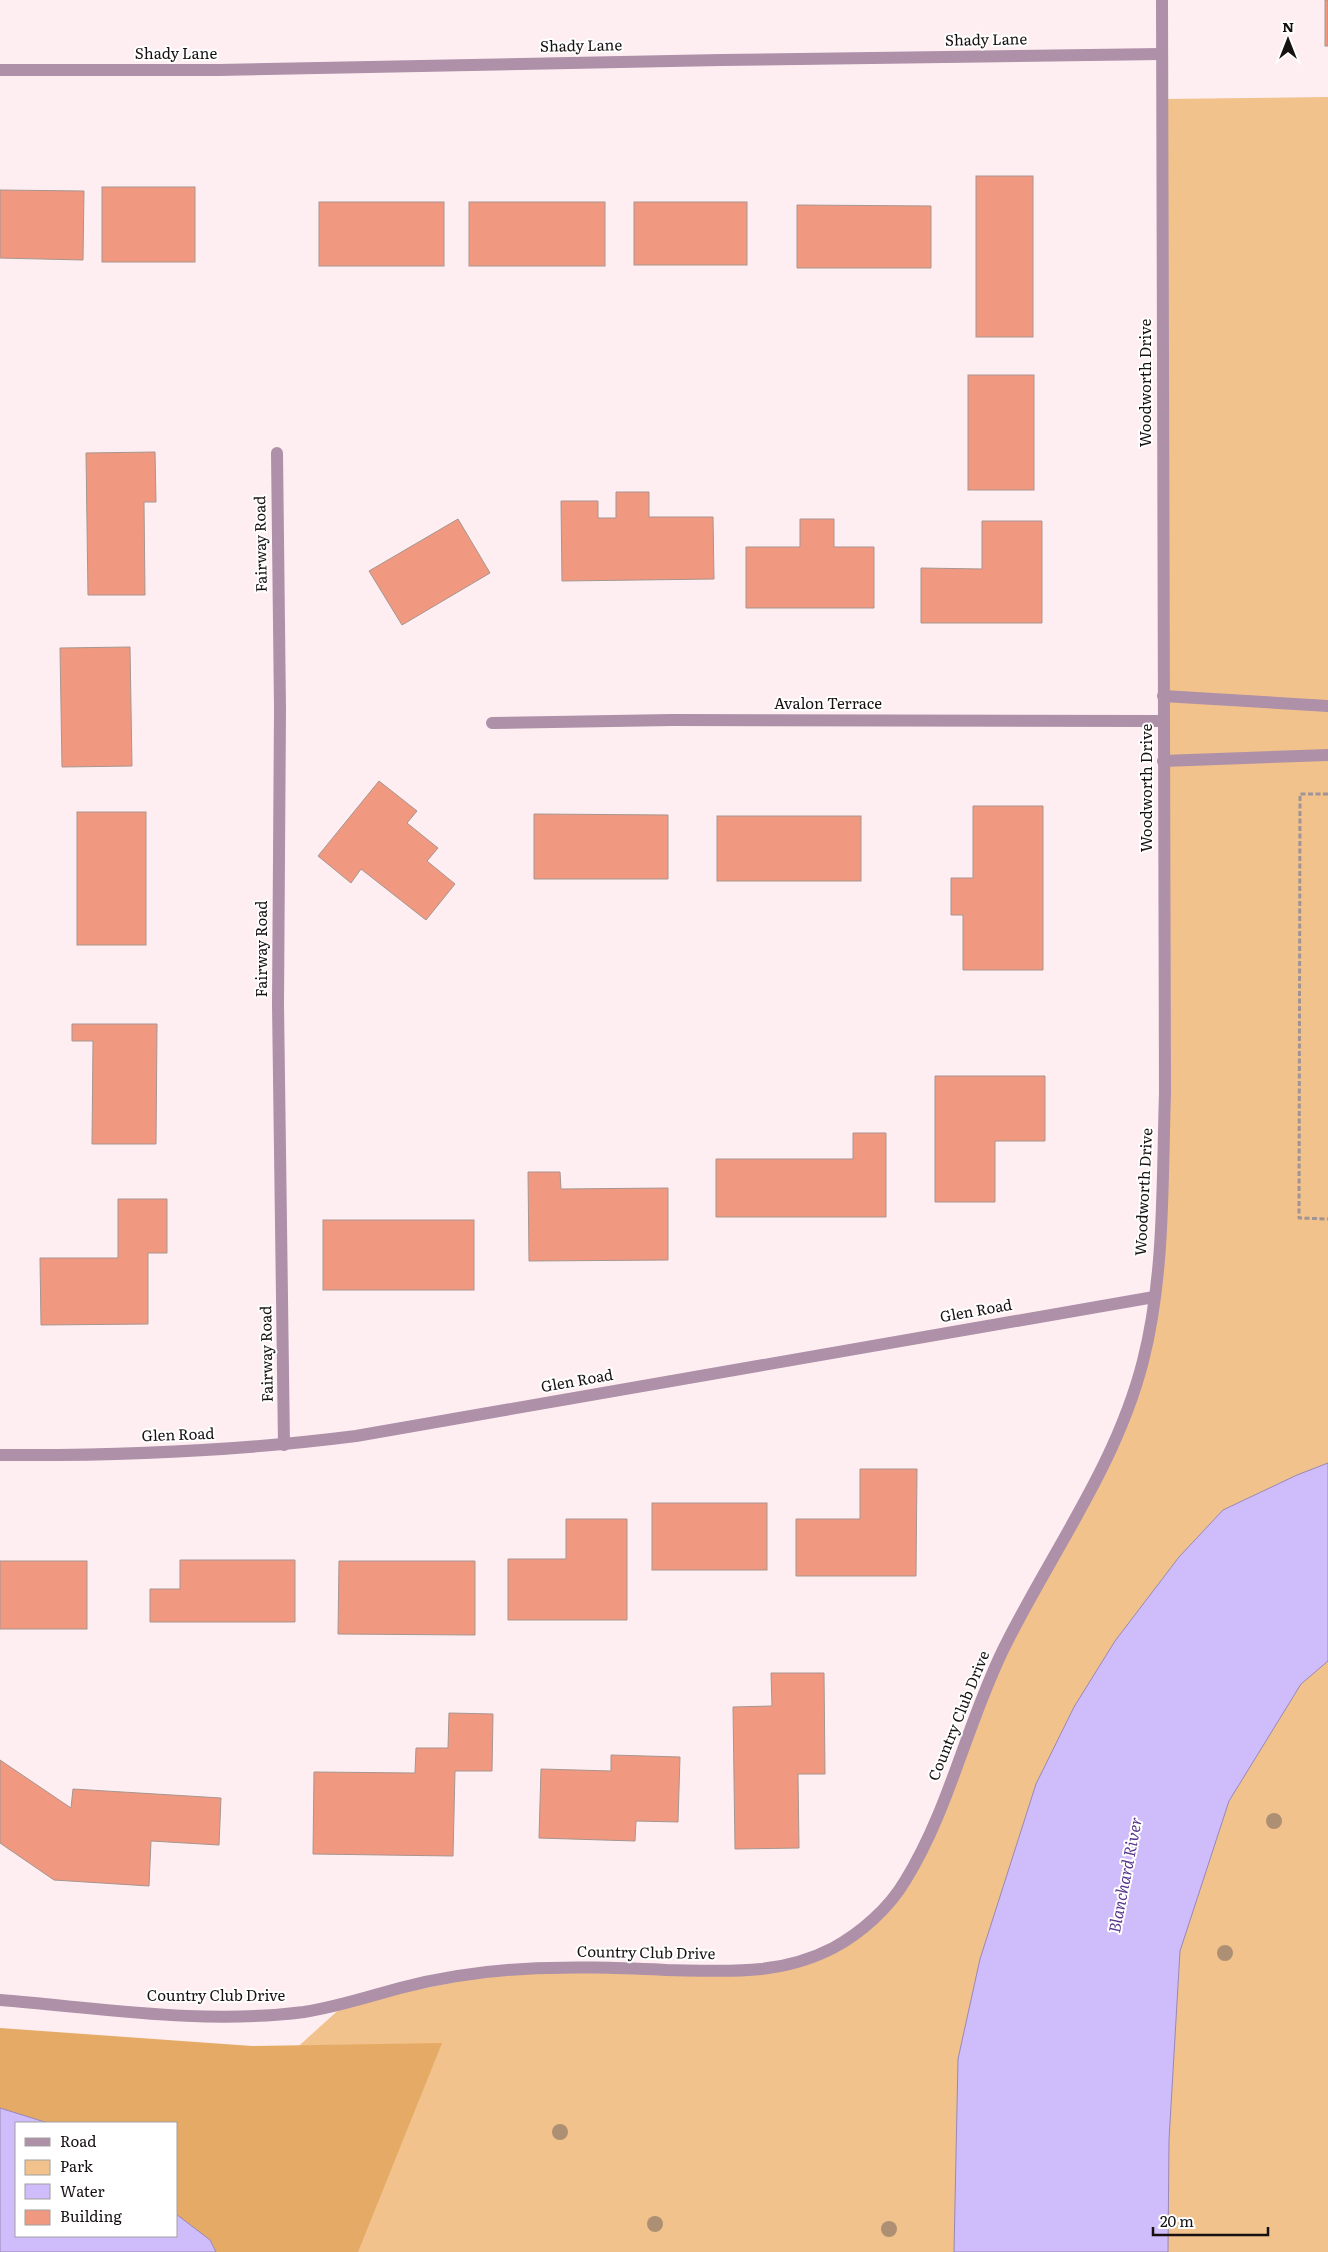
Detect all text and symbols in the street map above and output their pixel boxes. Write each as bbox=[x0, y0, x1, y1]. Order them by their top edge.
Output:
north arrow bbox=[1263, 15, 1313, 65]
text: N bbox=[1282, 16, 1294, 36]
street label: Shady Lane bbox=[945, 26, 1028, 51]
street label: Shady Lane bbox=[540, 32, 623, 57]
street label: Shady Lane bbox=[135, 41, 217, 64]
street label: Woodworth Drive bbox=[1133, 319, 1156, 447]
street label: Fairway Road bbox=[247, 495, 272, 593]
street label: Avalon Terrace bbox=[774, 691, 882, 714]
street label: Woodworth Drive bbox=[1134, 724, 1157, 852]
street label: Fairway Road bbox=[249, 901, 272, 997]
street label: Woodworth Drive bbox=[1128, 1127, 1157, 1257]
street label: Glen Road bbox=[938, 1292, 1014, 1327]
street label: Fairway Road bbox=[253, 1305, 278, 1403]
street label: Glen Road bbox=[539, 1362, 615, 1397]
street label: Glen Road bbox=[141, 1421, 215, 1446]
street label: Country Club Drive bbox=[921, 1647, 994, 1784]
water label: Blanchard River bbox=[1101, 1815, 1147, 1935]
street label: Country Club Drive bbox=[577, 1939, 716, 1964]
street label: Country Club Drive bbox=[147, 1983, 285, 2006]
legend bbox=[15, 2122, 178, 2237]
text: Road bbox=[60, 2129, 96, 2152]
text: Park bbox=[60, 2154, 94, 2177]
text: Water bbox=[60, 2179, 105, 2202]
text: Building bbox=[60, 2204, 122, 2227]
scale bar bbox=[1153, 2204, 1268, 2236]
text: 20 m bbox=[1160, 2209, 1194, 2232]

